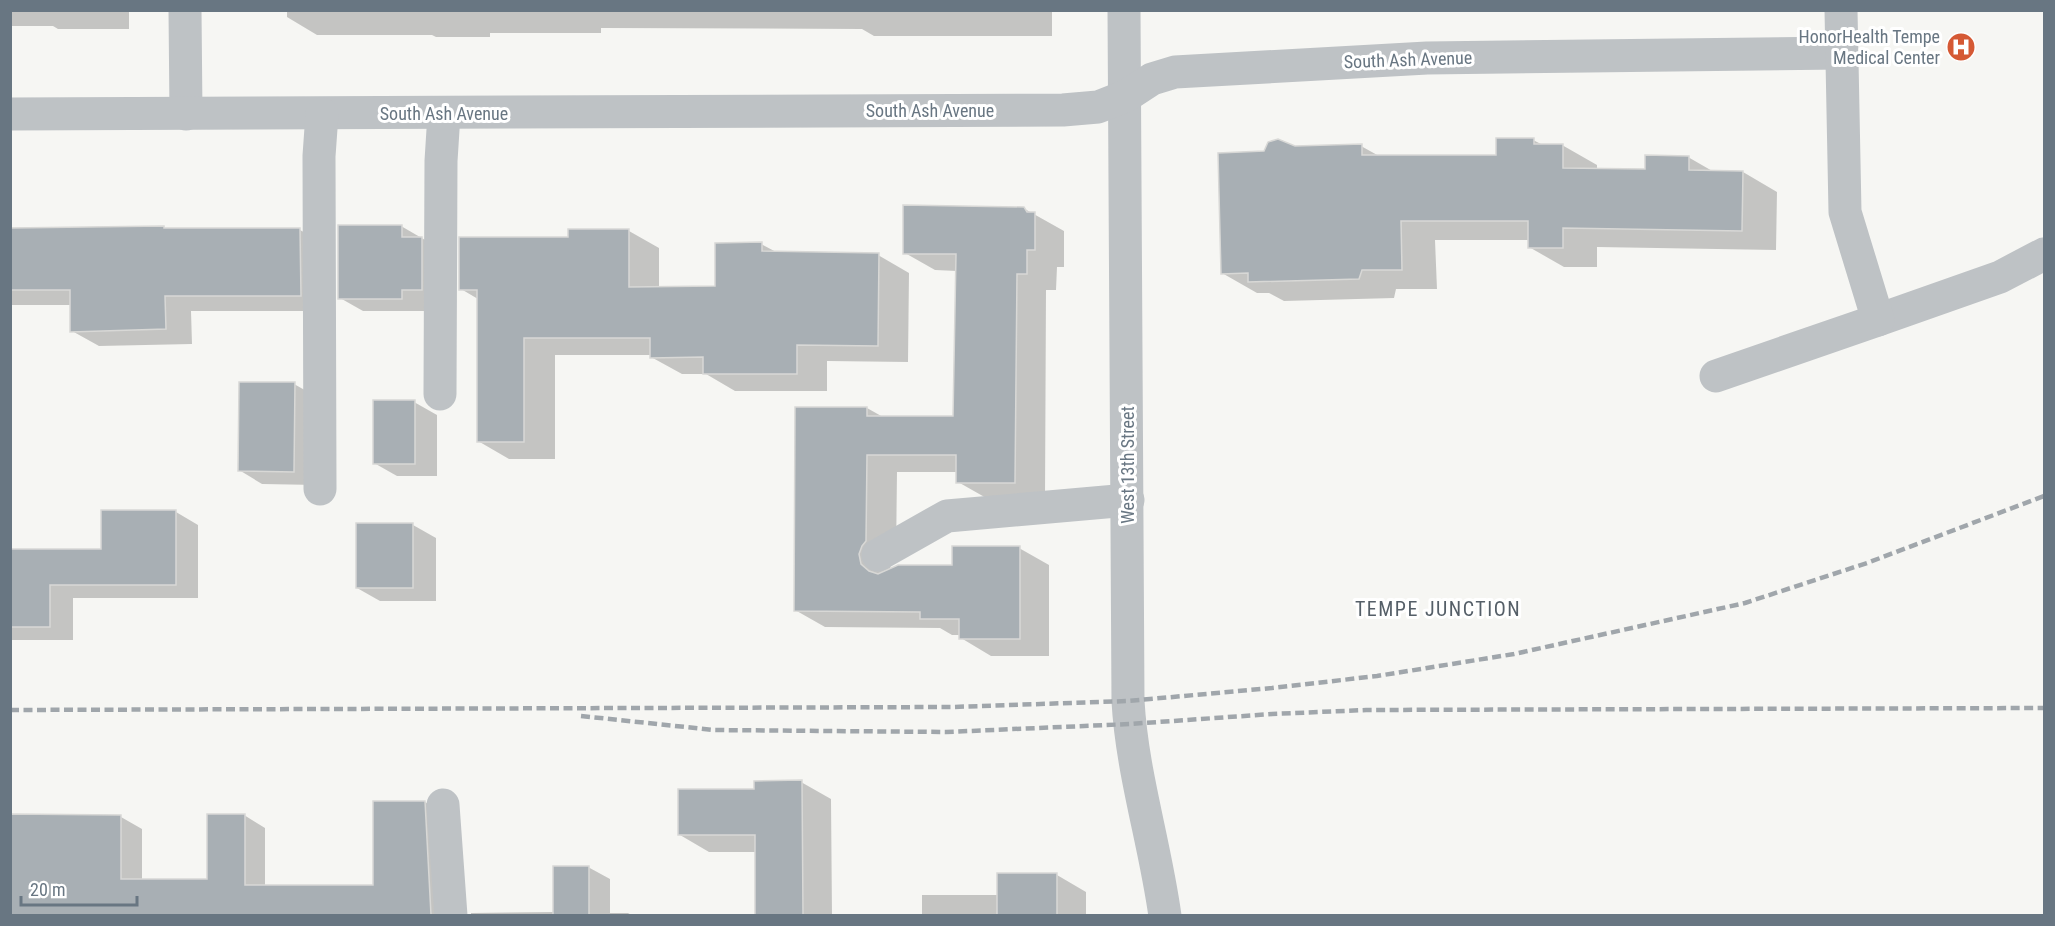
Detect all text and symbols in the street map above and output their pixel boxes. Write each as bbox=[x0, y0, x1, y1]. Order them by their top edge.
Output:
place label: HonorHealth Tempe Medical Center bbox=[1799, 26, 1941, 68]
hospital icon: HonorHealth Tempe Medical Center bbox=[1945, 31, 1977, 63]
street label: South Ash Avenue bbox=[1343, 47, 1473, 72]
street label: South Ash Avenue bbox=[866, 100, 994, 121]
street label: South Ash Avenue bbox=[380, 103, 508, 124]
street label: West 13th Street bbox=[1117, 406, 1138, 524]
district label: TEMPE JUNCTION bbox=[1355, 597, 1521, 621]
scale bar bbox=[21, 869, 136, 907]
text: 20 m bbox=[30, 879, 65, 900]

